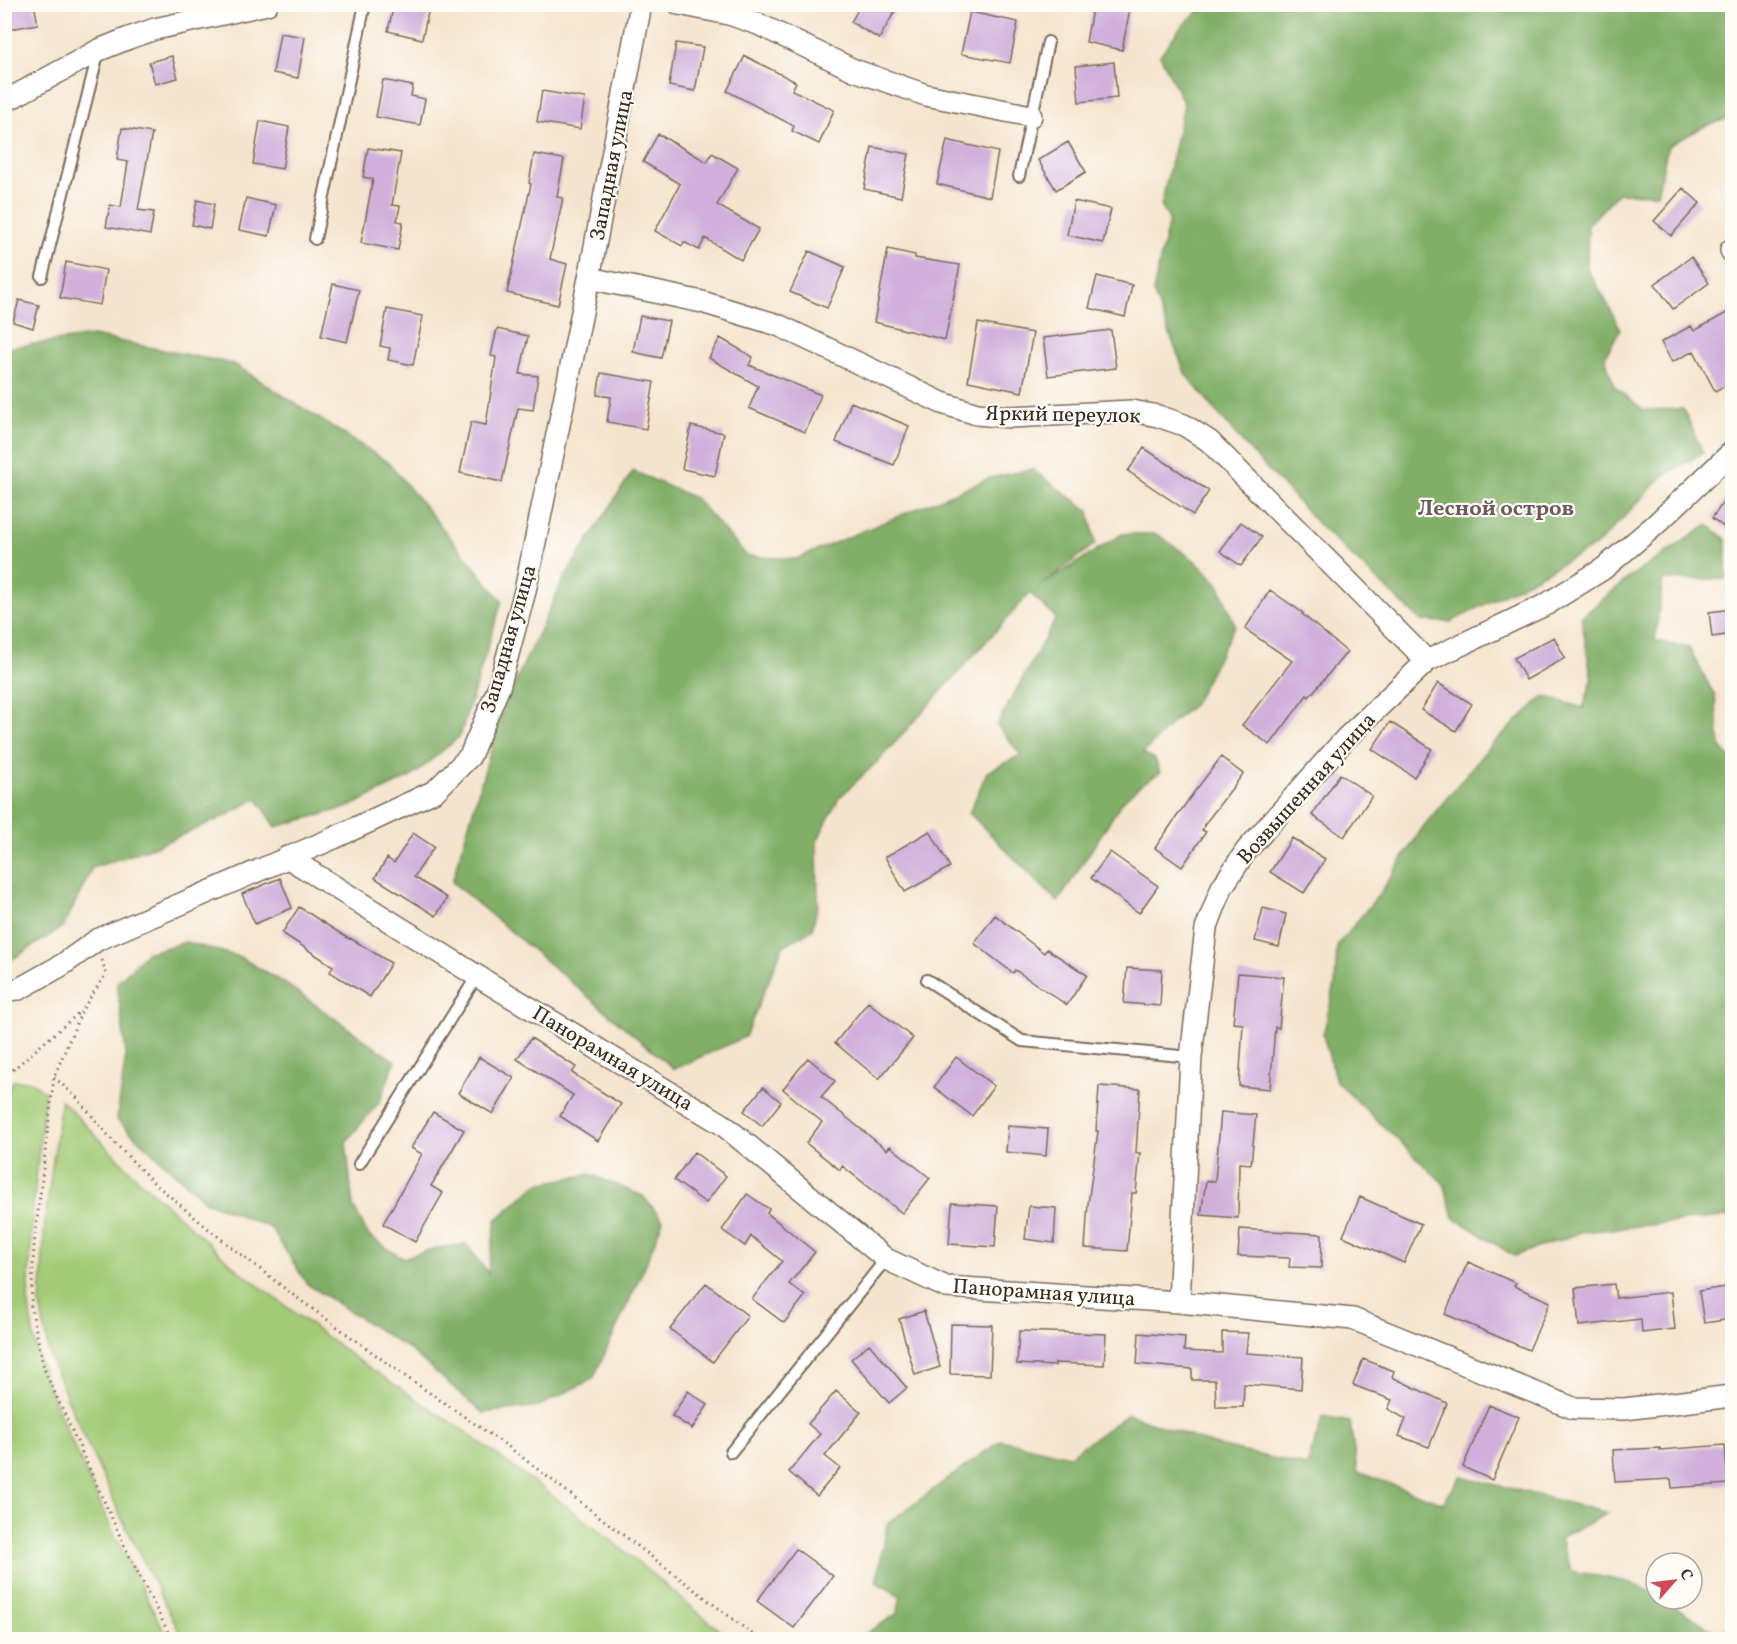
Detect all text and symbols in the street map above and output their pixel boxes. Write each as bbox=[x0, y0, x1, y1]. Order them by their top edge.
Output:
street label: Западная улица bbox=[584, 87, 641, 243]
street label: Яркий переулок bbox=[985, 400, 1141, 431]
district label: Лесной остров bbox=[1418, 494, 1574, 525]
street label: Западная улица bbox=[474, 562, 544, 717]
street label: Возвышенная улица bbox=[1231, 707, 1383, 871]
street label: Панорамная улица bbox=[526, 1000, 698, 1119]
street label: Панорамная улица bbox=[952, 1273, 1136, 1314]
north arrow bbox=[1644, 1551, 1704, 1611]
text: С bbox=[1673, 1565, 1698, 1585]

